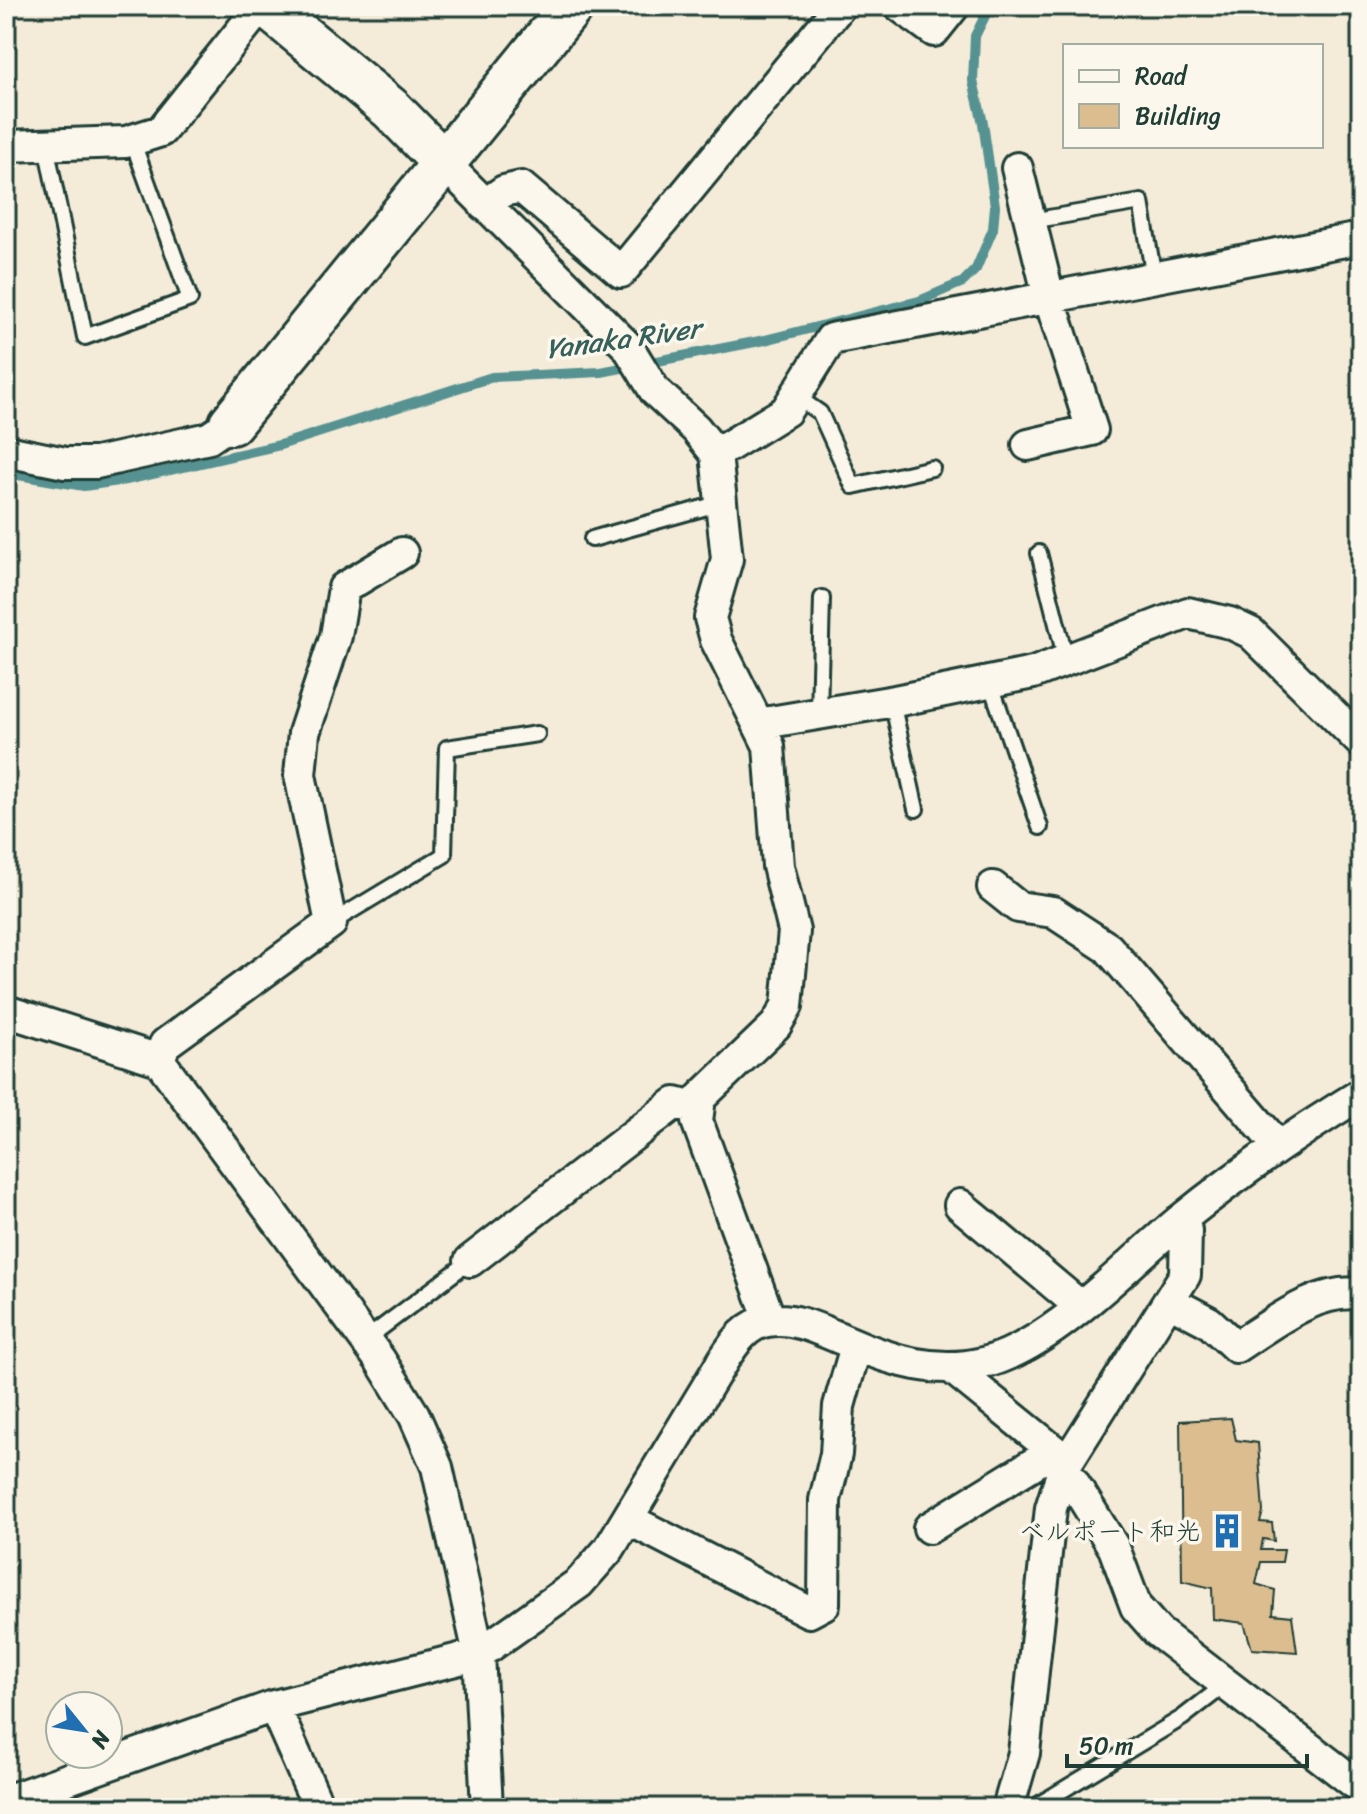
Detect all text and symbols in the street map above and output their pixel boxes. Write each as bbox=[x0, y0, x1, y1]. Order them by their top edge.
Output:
legend bbox=[1063, 44, 1323, 148]
text: Road bbox=[1135, 55, 1189, 97]
text: Building bbox=[1135, 95, 1221, 137]
water label: Yanaka River bbox=[543, 303, 709, 374]
place label: ベルポート和光 bbox=[1019, 1508, 1201, 1554]
building icon: ベルポート和光 bbox=[1208, 1512, 1246, 1550]
north arrow bbox=[44, 1690, 124, 1770]
scale bar bbox=[1067, 1718, 1307, 1768]
text: N bbox=[80, 1723, 122, 1757]
text: 50 m bbox=[1079, 1725, 1134, 1767]

